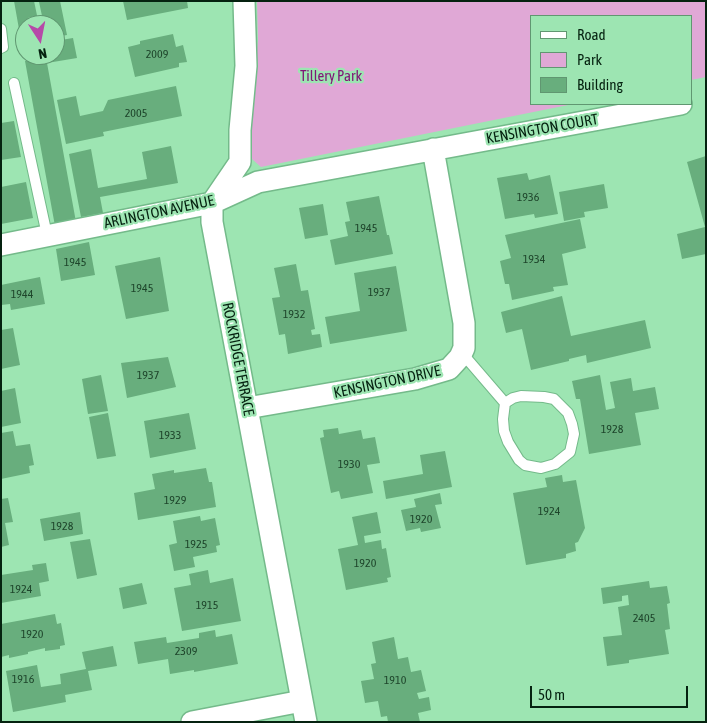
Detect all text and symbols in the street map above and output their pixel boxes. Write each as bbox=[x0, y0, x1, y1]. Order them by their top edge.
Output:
north arrow bbox=[15, 15, 65, 65]
legend bbox=[530, 15, 692, 105]
text: Road bbox=[577, 26, 606, 43]
text: N bbox=[37, 45, 48, 62]
house number: 2009 bbox=[146, 47, 168, 61]
text: Park bbox=[577, 51, 602, 68]
park label: Tillery Park bbox=[300, 67, 362, 85]
text: Building bbox=[577, 76, 623, 93]
house number: 2005 bbox=[125, 106, 147, 120]
street label: KENSINGTON COURT bbox=[484, 110, 600, 148]
house number: 1936 bbox=[517, 190, 539, 204]
street label: ARLINGTON AVENUE bbox=[102, 192, 216, 232]
house number: 1945 bbox=[355, 221, 377, 235]
house number: 1934 bbox=[523, 252, 545, 266]
house number: 1945 bbox=[64, 255, 86, 269]
house number: 1945 bbox=[131, 281, 153, 295]
house number: 1937 bbox=[368, 285, 390, 299]
house number: 1944 bbox=[11, 287, 33, 301]
street label: ROCKRIDGE TERRACE bbox=[218, 301, 258, 417]
house number: 1932 bbox=[283, 307, 305, 321]
street label: KENSINGTON DRIVE bbox=[332, 362, 442, 402]
house number: 1937 bbox=[137, 368, 159, 382]
house number: 1928 bbox=[601, 422, 623, 436]
house number: 1933 bbox=[159, 428, 181, 442]
house number: 1930 bbox=[338, 457, 360, 471]
house number: 1929 bbox=[164, 493, 186, 507]
house number: 1924 bbox=[538, 504, 560, 518]
house number: 1920 bbox=[410, 512, 432, 526]
house number: 1928 bbox=[51, 519, 73, 533]
house number: 1925 bbox=[185, 537, 207, 551]
house number: 1920 bbox=[354, 556, 376, 570]
house number: 1924 bbox=[10, 582, 32, 596]
house number: 1915 bbox=[196, 598, 218, 612]
house number: 2405 bbox=[633, 611, 655, 625]
house number: 1920 bbox=[21, 627, 43, 641]
house number: 2309 bbox=[175, 644, 197, 658]
house number: 1916 bbox=[12, 672, 34, 686]
house number: 1910 bbox=[384, 673, 406, 687]
scale bar bbox=[532, 676, 690, 708]
text: 50 m bbox=[538, 686, 565, 703]

